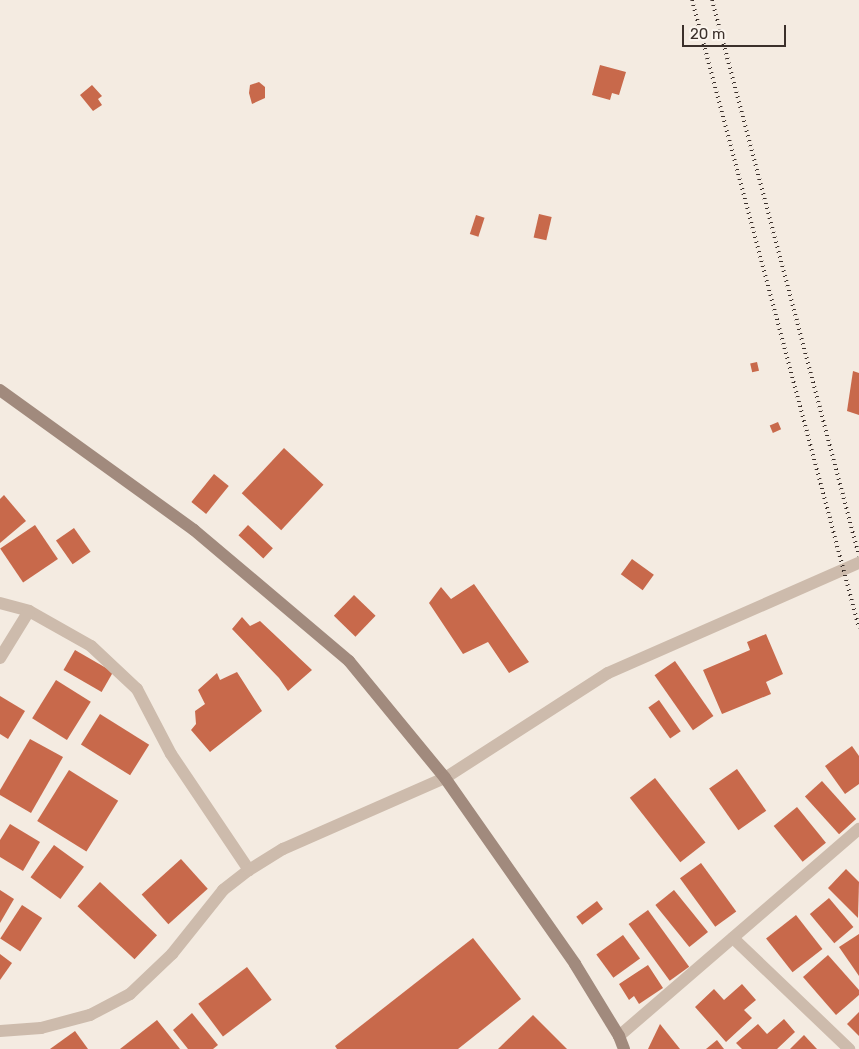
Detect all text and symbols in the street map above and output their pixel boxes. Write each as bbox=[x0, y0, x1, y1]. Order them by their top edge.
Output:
scale bar bbox=[684, 15, 788, 47]
text: 20 m bbox=[690, 25, 725, 43]

